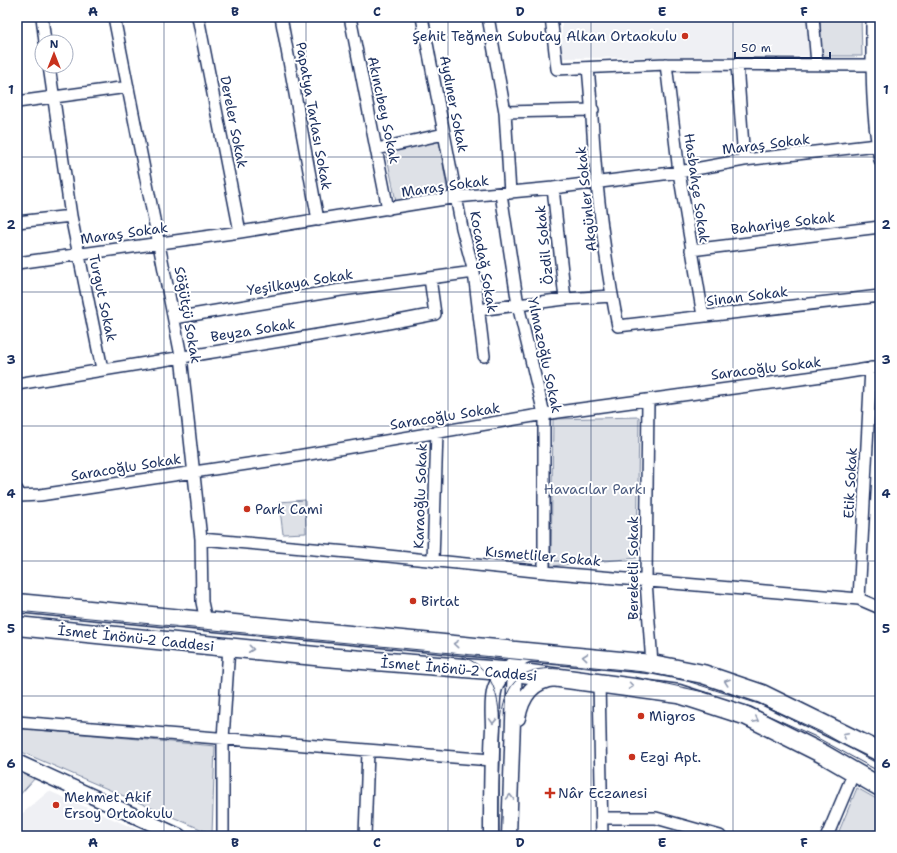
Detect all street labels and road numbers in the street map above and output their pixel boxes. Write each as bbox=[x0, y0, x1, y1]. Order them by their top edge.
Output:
street label: Papatya Tarlası Sokak bbox=[292, 41, 336, 191]
street label: Akıncıbey Sokak bbox=[364, 54, 404, 166]
street label: Aydıner Sokak bbox=[436, 54, 472, 154]
street label: Dereler Sokak bbox=[216, 74, 252, 170]
street label: Maraş Sokak bbox=[721, 130, 811, 158]
street label: Hasbahçe Sokak bbox=[680, 132, 714, 244]
street label: Akgünler Sokak bbox=[572, 145, 600, 253]
street label: Maraş Sokak bbox=[400, 171, 490, 201]
street label: Özdil Sokak bbox=[531, 204, 557, 286]
street label: Bahariye Sokak bbox=[730, 208, 836, 238]
street label: Kocadağ Sokak bbox=[466, 210, 502, 314]
street label: Maraş Sokak bbox=[79, 218, 169, 248]
street label: Turgut Sokak bbox=[85, 253, 121, 343]
street label: Söğütçü Sokak bbox=[171, 265, 205, 365]
street label: Yeşilkaya Sokak bbox=[246, 265, 354, 299]
street label: Sinan Sokak bbox=[705, 282, 789, 310]
street label: Yılmazoğlu Sokak bbox=[524, 295, 566, 415]
street label: Beyza Sokak bbox=[209, 314, 297, 346]
street label: Saracoğlu Sokak bbox=[710, 352, 822, 384]
street label: Saracoğlu Sokak bbox=[389, 398, 501, 434]
street label: Karaoğlu Sokak bbox=[409, 443, 431, 549]
street label: Etik Sokak bbox=[839, 447, 861, 519]
street label: Saracoğlu Sokak bbox=[70, 449, 182, 485]
street label: Bereketli Sokak bbox=[624, 516, 642, 620]
street label: Kısmetliler Sokak bbox=[484, 542, 602, 570]
street label: İsmet İnönü-2 Caddesi bbox=[57, 621, 215, 655]
street label: İsmet İnönü-2 Caddesi bbox=[380, 653, 538, 685]

